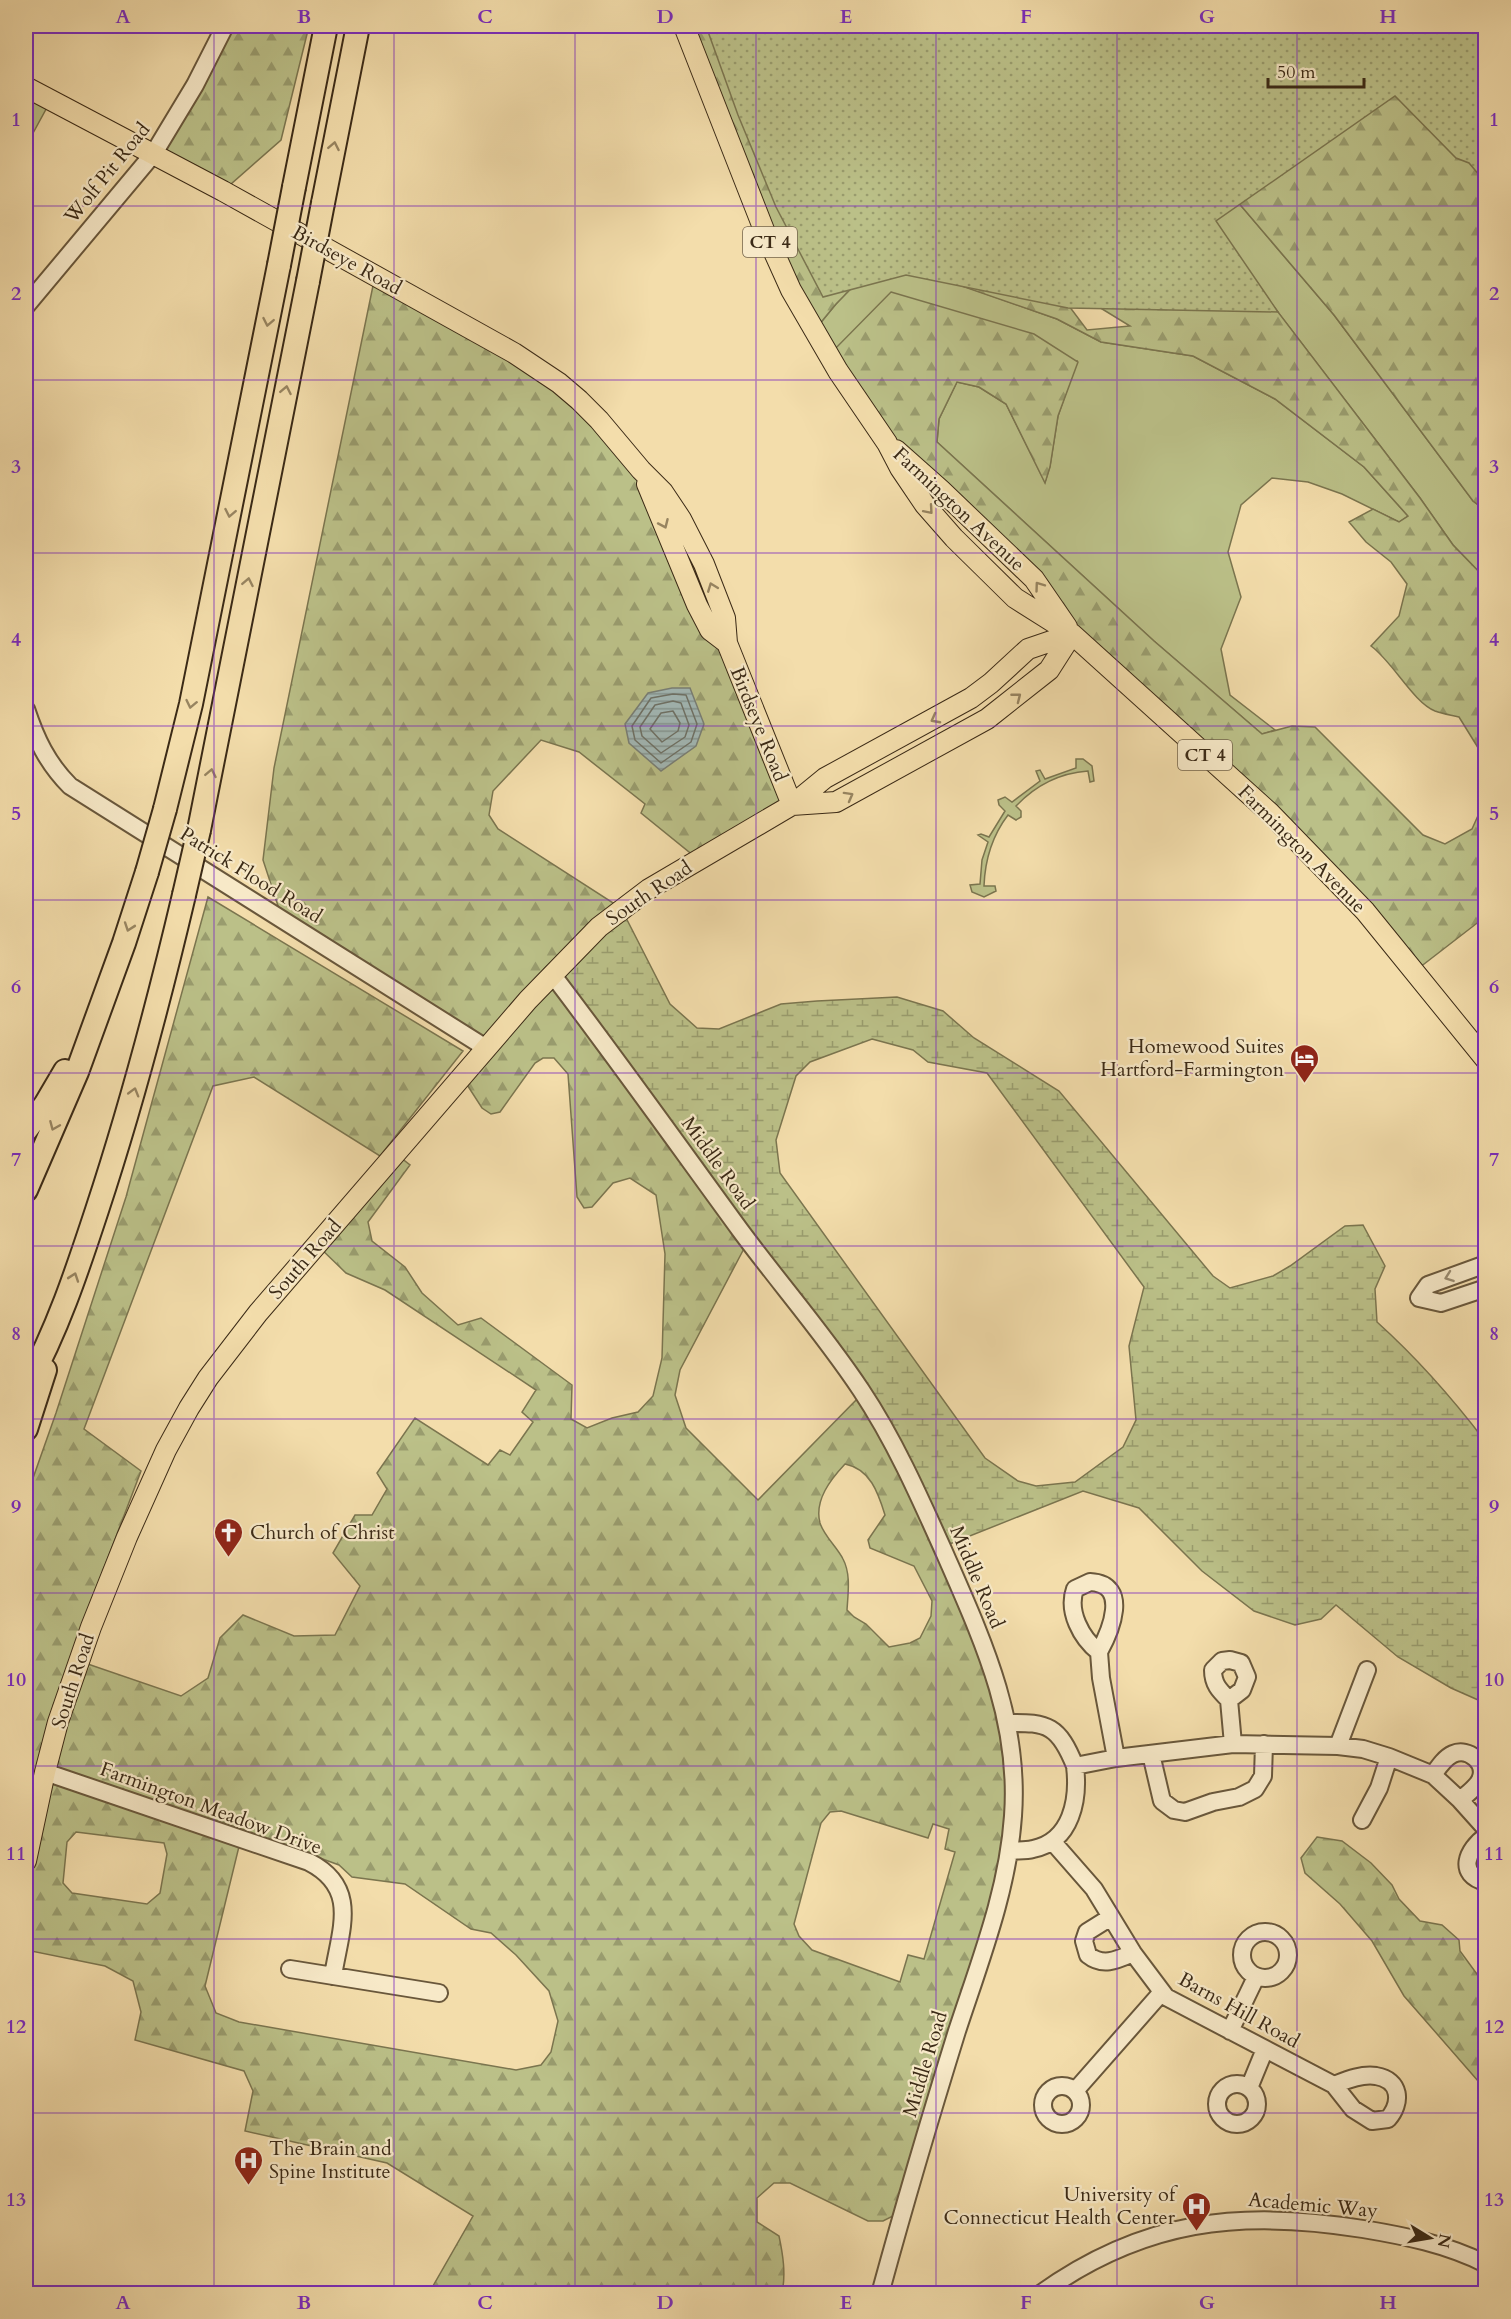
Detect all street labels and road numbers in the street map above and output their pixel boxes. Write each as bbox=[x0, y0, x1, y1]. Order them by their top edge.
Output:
street label: Wolf Pit Road bbox=[57, 117, 156, 230]
street label: Birdseye Road bbox=[287, 219, 407, 302]
road number: CT 4 bbox=[743, 227, 797, 257]
street label: Farmington Avenue bbox=[887, 441, 1031, 577]
street label: Birdseye Road bbox=[724, 662, 794, 786]
road number: CT 4 bbox=[1178, 740, 1232, 770]
street label: Farmington Avenue bbox=[1232, 779, 1372, 919]
street label: Patrick Flood Road bbox=[175, 820, 328, 930]
street label: South Road bbox=[601, 854, 698, 932]
street label: Middle Road bbox=[675, 1111, 761, 1215]
street label: South Road bbox=[263, 1213, 348, 1305]
street label: Middle Road bbox=[943, 1521, 1011, 1633]
street label: South Road bbox=[45, 1630, 101, 1732]
street label: Farmington Meadow Drive bbox=[96, 1755, 326, 1861]
street label: Barns Hill Road bbox=[1174, 1966, 1305, 2055]
street label: Middle Road bbox=[896, 2007, 954, 2120]
street label: Academic Way bbox=[1247, 2186, 1379, 2224]

